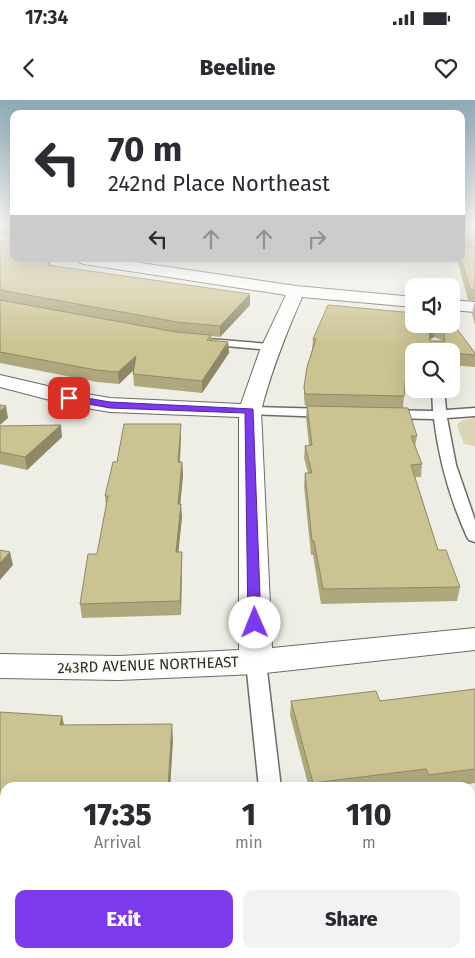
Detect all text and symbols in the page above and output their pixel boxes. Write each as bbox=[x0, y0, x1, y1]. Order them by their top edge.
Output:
text: 17:34 bbox=[25, 6, 68, 29]
icon: back bbox=[15, 54, 43, 82]
text: Beeline bbox=[200, 54, 275, 81]
icon: heart bbox=[432, 54, 460, 82]
text: 70 m bbox=[108, 128, 182, 170]
icon: left bbox=[25, 130, 90, 195]
text: 242nd Place Northeast bbox=[108, 170, 330, 197]
icon: left bbox=[144, 225, 172, 253]
icon: ahead bbox=[197, 225, 225, 253]
icon: ahead bbox=[250, 225, 278, 253]
icon: right bbox=[303, 225, 331, 253]
map controls bbox=[405, 278, 460, 398]
button: sound bbox=[405, 278, 460, 333]
button: search bbox=[405, 343, 460, 398]
pin bbox=[48, 377, 90, 419]
icon: arrive bbox=[55, 384, 83, 412]
position arrow bbox=[228, 596, 280, 648]
street label: 243RD AVENUE NORTHEAST bbox=[57, 653, 239, 677]
text: 17:35 bbox=[83, 797, 152, 833]
text: 1 bbox=[242, 797, 256, 833]
text: 110 bbox=[346, 797, 392, 833]
text: Arrival bbox=[94, 833, 141, 852]
text: min bbox=[235, 833, 263, 852]
text: m bbox=[362, 833, 376, 852]
button: Exit bbox=[15, 890, 233, 948]
button: Share bbox=[243, 890, 460, 948]

